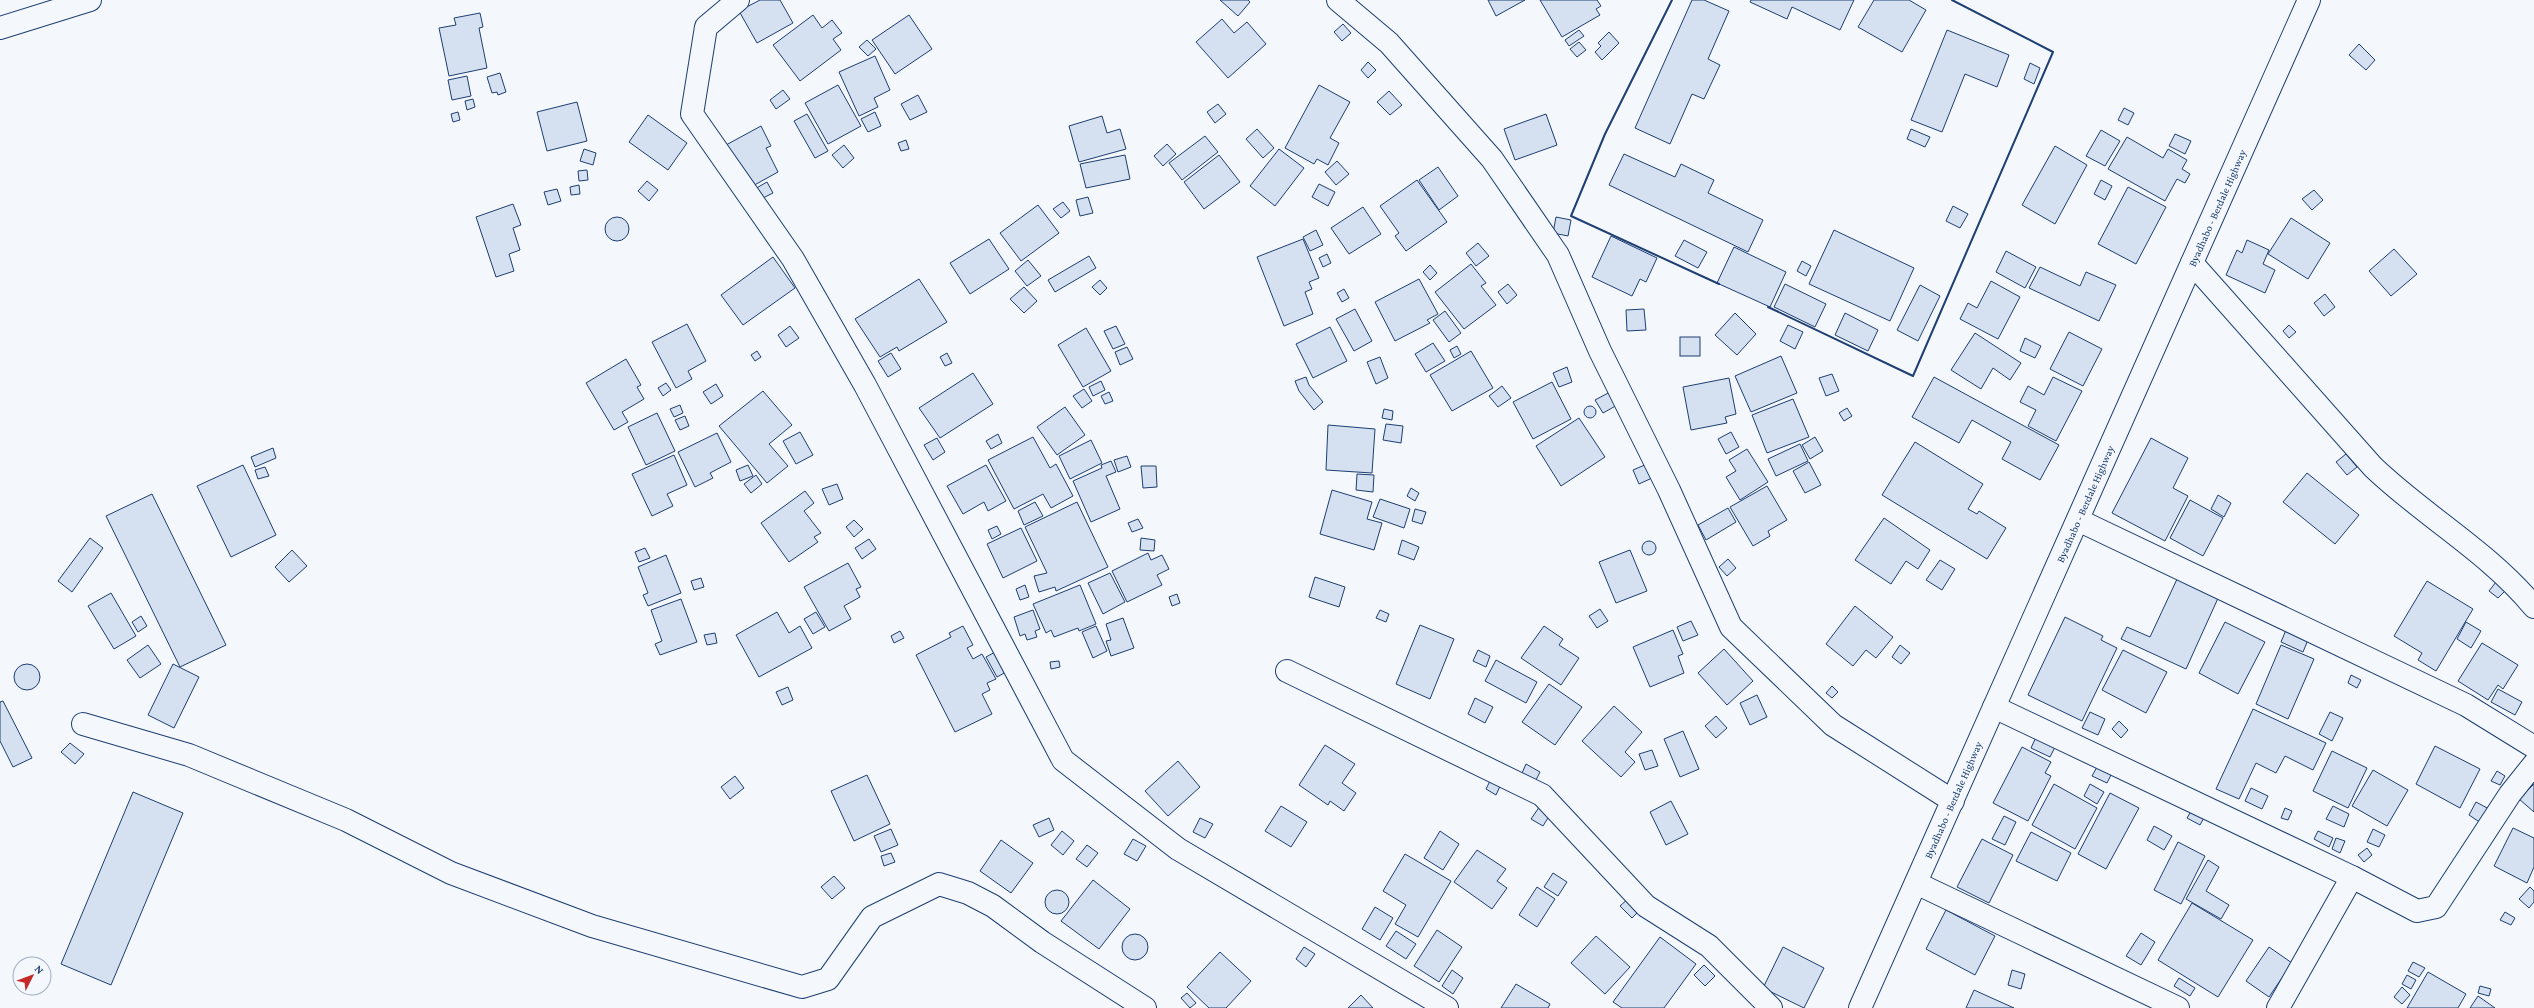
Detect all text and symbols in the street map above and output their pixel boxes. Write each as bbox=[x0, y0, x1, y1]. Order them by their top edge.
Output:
street label: Byadhabo - Berdale Highway bbox=[2186, 147, 2250, 269]
street label: Byadhabo - Berdale Highway bbox=[2054, 443, 2118, 565]
street label: Byadhabo - Berdale Highway bbox=[1922, 739, 1986, 861]
north arrow bbox=[12, 956, 52, 996]
text: N bbox=[32, 963, 47, 976]

